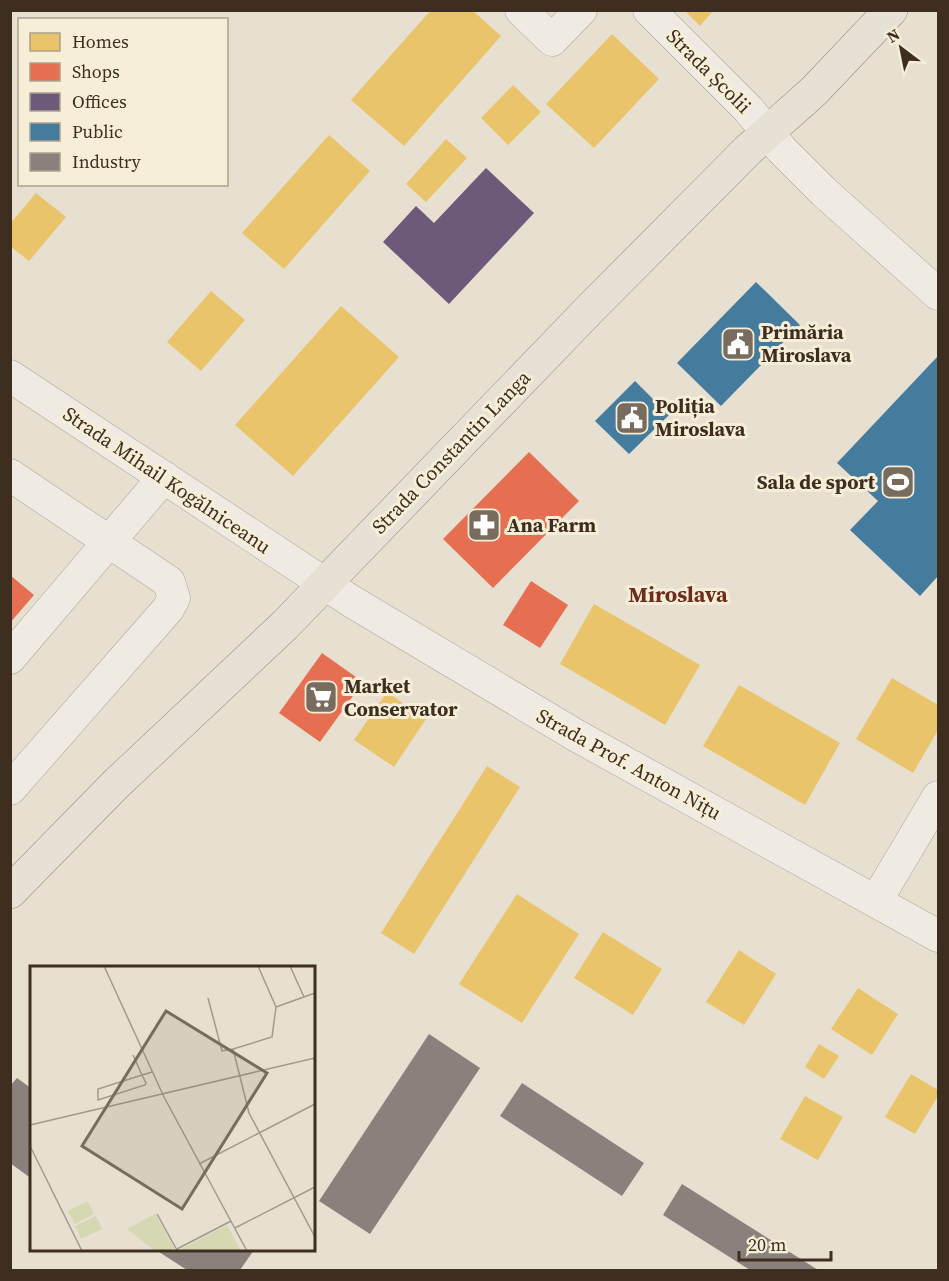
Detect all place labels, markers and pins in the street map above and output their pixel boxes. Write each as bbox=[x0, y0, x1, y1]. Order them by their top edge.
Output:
place label: Primăria Miroslava bbox=[761, 318, 852, 369]
public building icon: Primăria Miroslava bbox=[720, 326, 756, 362]
place label: Poliția Miroslava bbox=[655, 392, 746, 443]
public building icon: Poliția Miroslava bbox=[614, 400, 650, 436]
sports icon: Sala de sport bbox=[880, 464, 916, 500]
place label: Sala de sport bbox=[757, 468, 876, 496]
pharmacy icon: Ana Farm bbox=[466, 507, 502, 543]
place label: Ana Farm bbox=[507, 511, 596, 539]
place label: Market Conservator bbox=[344, 672, 458, 723]
supermarket icon: Market Conservator bbox=[303, 679, 339, 715]

